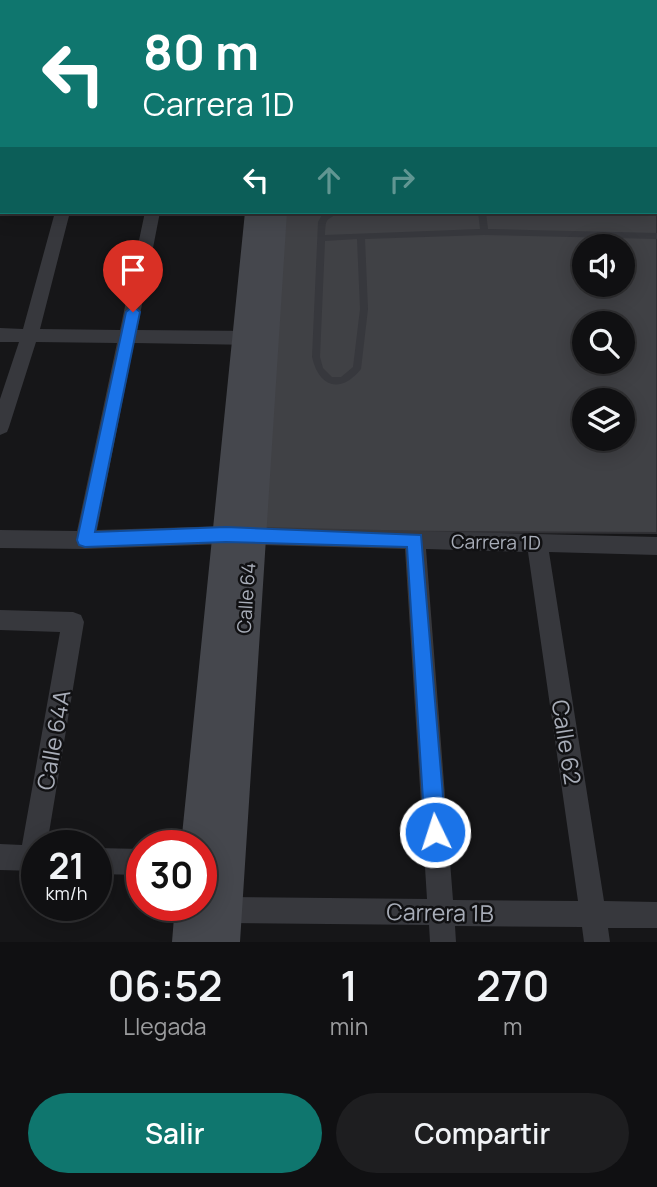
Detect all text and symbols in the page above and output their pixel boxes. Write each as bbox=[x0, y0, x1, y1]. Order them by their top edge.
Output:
text: 80 m bbox=[143, 18, 259, 85]
icon: left bbox=[28, 28, 119, 119]
text: Carrera 1D bbox=[143, 82, 294, 126]
icon: left bbox=[237, 161, 275, 199]
icon: ahead bbox=[310, 161, 348, 199]
icon: right bbox=[383, 161, 421, 199]
map controls bbox=[572, 234, 635, 451]
button: sound bbox=[572, 234, 635, 297]
pin bbox=[103, 240, 163, 312]
icon: arrive bbox=[114, 251, 152, 289]
button: search bbox=[572, 311, 635, 374]
button: layers bbox=[572, 388, 635, 451]
street label: Carrera 1D bbox=[451, 528, 541, 556]
street label: Calle 64 bbox=[231, 562, 261, 634]
street label: Calle 64A bbox=[29, 687, 78, 792]
street label: Calle 62 bbox=[545, 697, 589, 787]
position arrow bbox=[398, 795, 472, 869]
speed limit sign: 30 bbox=[126, 830, 217, 921]
text: 21 bbox=[48, 842, 85, 890]
text: km/h bbox=[46, 881, 87, 905]
street label: Carrera 1B bbox=[386, 895, 494, 929]
text: 06:52 bbox=[107, 956, 222, 1014]
text: 1 bbox=[340, 956, 358, 1014]
text: 270 bbox=[476, 956, 549, 1014]
text: Llegada bbox=[123, 1010, 207, 1042]
text: min bbox=[330, 1010, 368, 1042]
text: m bbox=[503, 1010, 522, 1042]
button: Salir bbox=[28, 1093, 322, 1173]
button: Compartir bbox=[336, 1093, 629, 1173]

